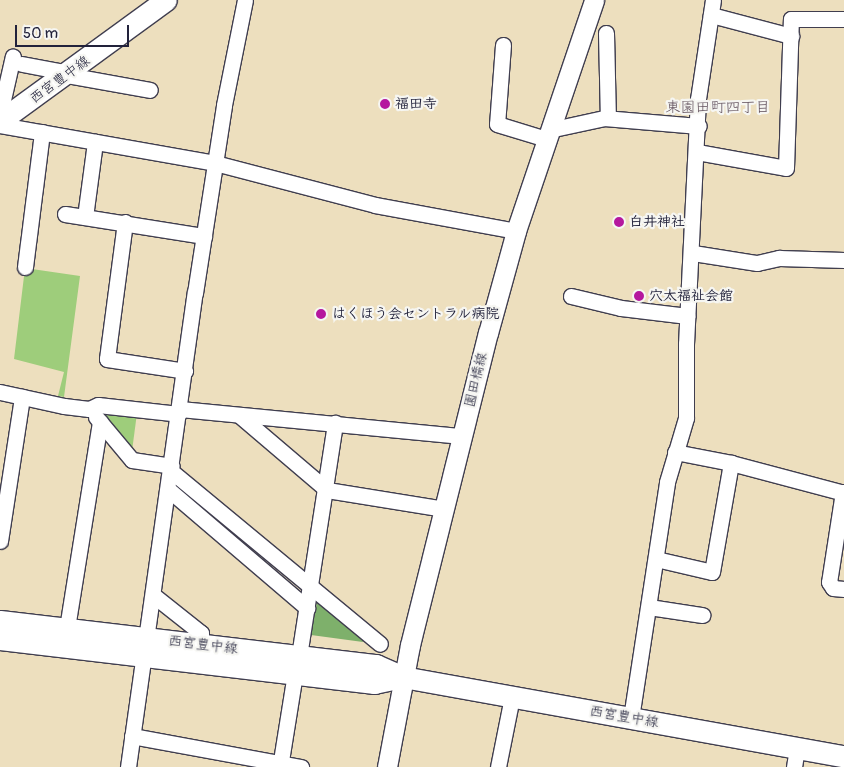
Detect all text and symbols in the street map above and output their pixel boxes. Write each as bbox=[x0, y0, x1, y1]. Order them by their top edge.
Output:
scale bar bbox=[18, 15, 131, 47]
text: 50 m bbox=[23, 24, 58, 43]
street label: 西宮豊中線 bbox=[27, 53, 93, 107]
place label: 福田寺 bbox=[395, 96, 437, 112]
marker: 福田寺 bbox=[379, 98, 391, 110]
district label: 東園田町四丁目 bbox=[666, 99, 770, 117]
place label: 白井神社 bbox=[629, 214, 685, 230]
marker: 白井神社 bbox=[613, 216, 625, 228]
place label: 穴太福祉会館 bbox=[649, 288, 733, 304]
marker: 穴太福祉会館 bbox=[633, 290, 645, 302]
place label: はくほう会セントラル病院 bbox=[332, 306, 500, 322]
marker: はくほう会セントラル病院 bbox=[314, 307, 328, 321]
street label: 園田橋線 bbox=[461, 351, 491, 409]
street label: 西宮豊中線 bbox=[167, 632, 239, 658]
street label: 西宮豊中線 bbox=[588, 703, 660, 731]

